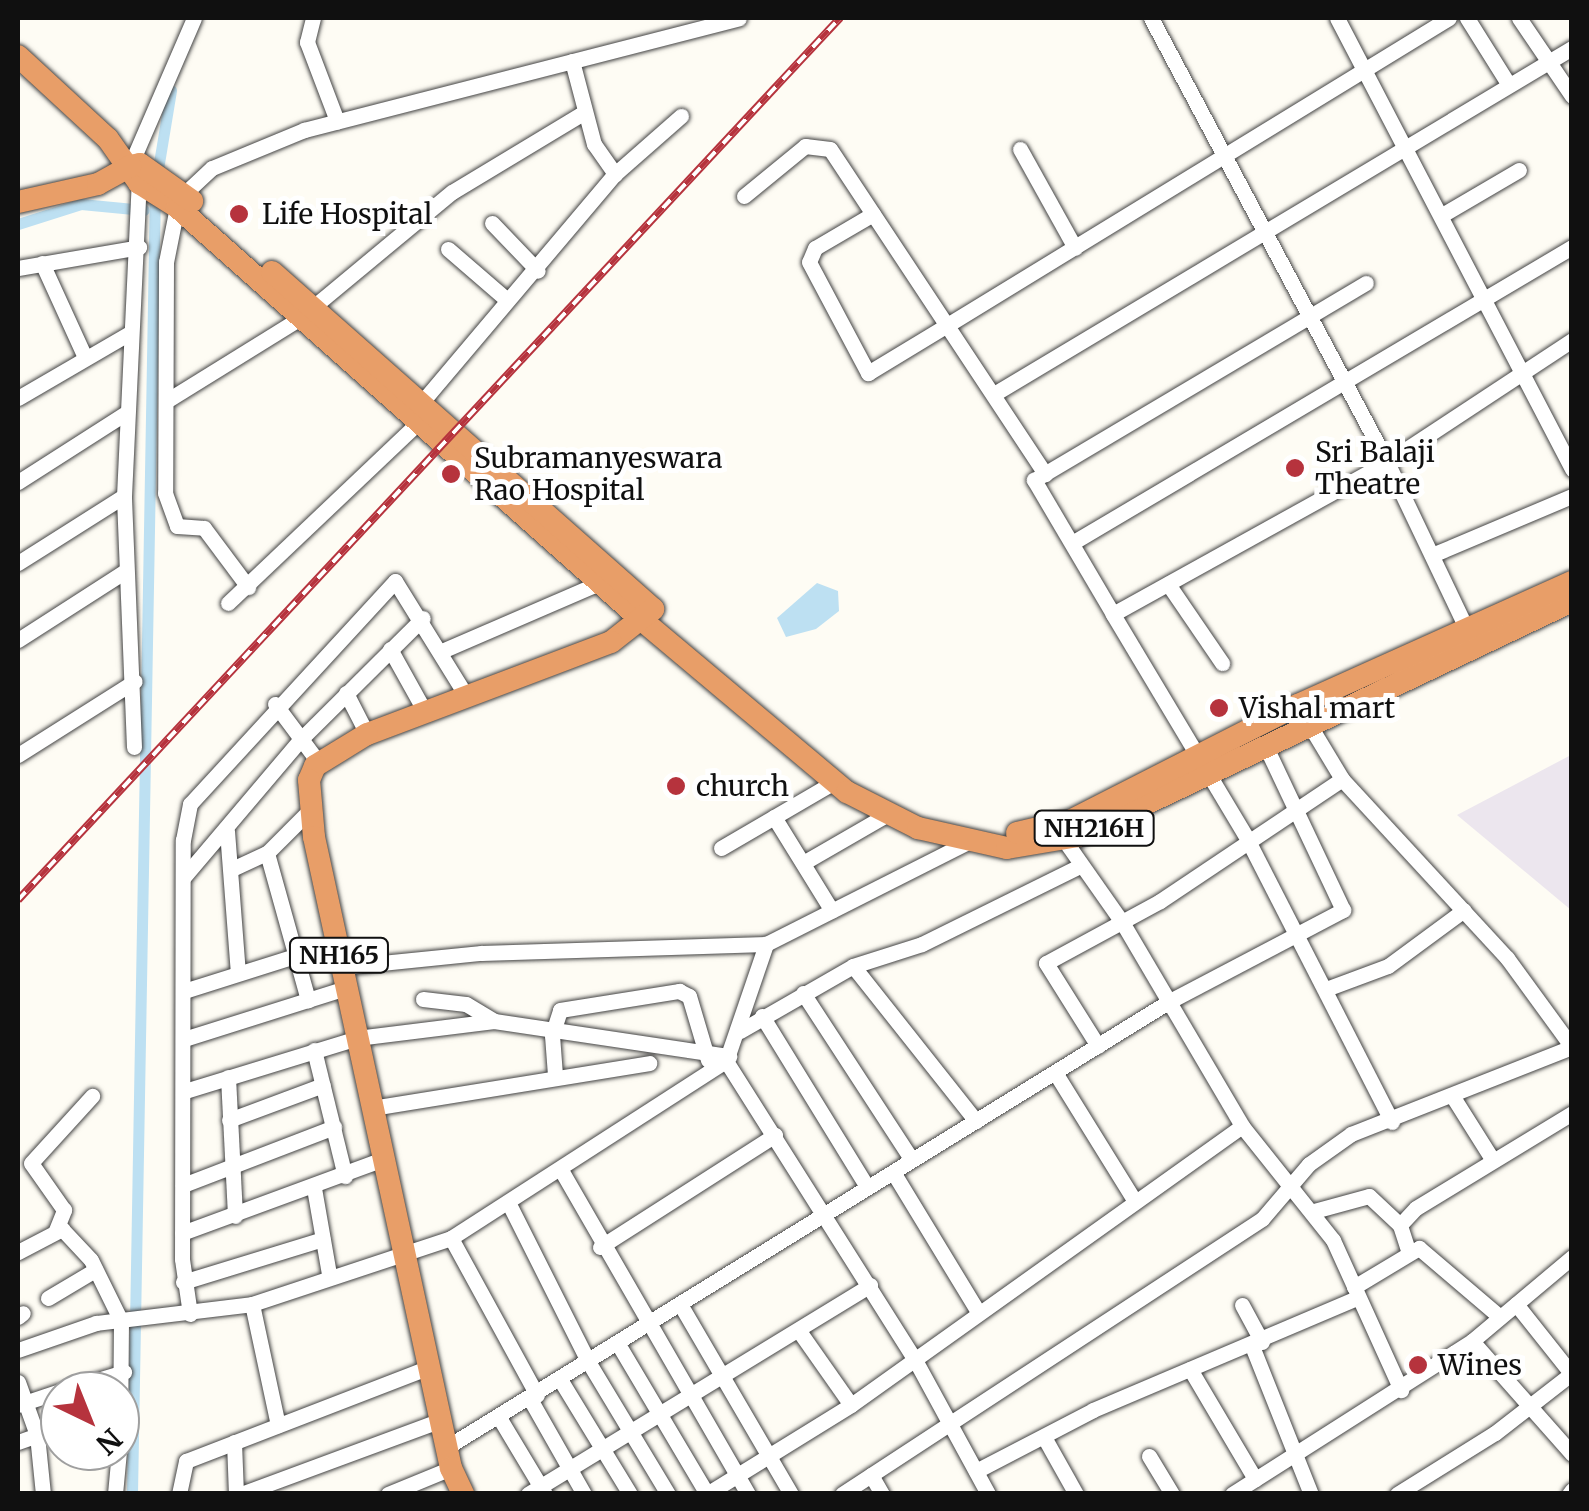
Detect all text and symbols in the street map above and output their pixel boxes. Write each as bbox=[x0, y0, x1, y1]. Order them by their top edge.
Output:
place label: Life Hospital bbox=[262, 197, 432, 231]
marker: Life Hospital bbox=[226, 201, 252, 227]
place label: Sri Balaji Theatre bbox=[1315, 435, 1435, 501]
place label: Subramanyeswara Rao Hospital bbox=[474, 441, 722, 507]
marker: Sri Balaji Theatre bbox=[1284, 457, 1306, 479]
marker: Subramanyeswara Rao Hospital bbox=[438, 461, 464, 487]
place label: Vishal mart bbox=[1239, 691, 1395, 725]
marker: Vishal mart bbox=[1208, 697, 1230, 719]
place label: church bbox=[696, 769, 789, 803]
marker: church bbox=[665, 775, 687, 797]
road number: NH216H bbox=[1032, 808, 1156, 848]
road number: NH165 bbox=[286, 935, 392, 975]
place label: Wines bbox=[1438, 1348, 1522, 1382]
marker: Wines bbox=[1407, 1354, 1429, 1376]
north arrow bbox=[40, 1371, 140, 1471]
text: N bbox=[89, 1421, 129, 1462]

